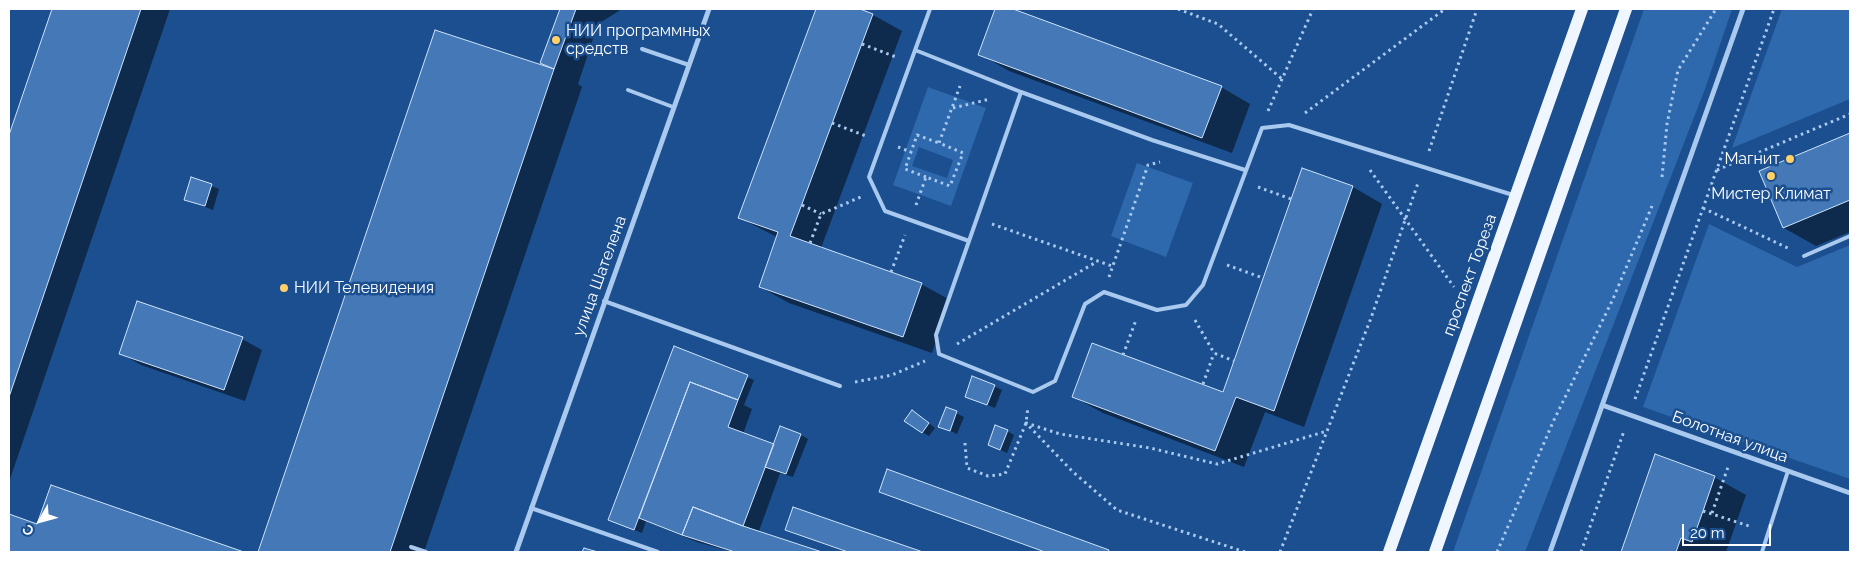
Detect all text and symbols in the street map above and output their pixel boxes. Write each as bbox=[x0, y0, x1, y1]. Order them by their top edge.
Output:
place label: НИИ программных средств bbox=[566, 21, 710, 59]
marker: НИИ программных средств bbox=[550, 34, 562, 46]
place label: Магнит bbox=[1724, 149, 1780, 169]
marker: Магнит bbox=[1784, 153, 1796, 165]
marker: Мистер Климат bbox=[1765, 170, 1777, 182]
place label: Мистер Климат bbox=[1711, 184, 1831, 204]
street label: проспект Тореза bbox=[1439, 211, 1501, 339]
street label: улица Шателена bbox=[569, 213, 631, 339]
place label: НИИ Телевидения bbox=[294, 278, 434, 298]
marker: НИИ Телевидения bbox=[278, 282, 290, 294]
street label: Болотная улица bbox=[1669, 407, 1791, 467]
north arrow bbox=[15, 496, 65, 546]
scale bar bbox=[1684, 514, 1773, 546]
text: С bbox=[19, 522, 37, 539]
text: 20 m bbox=[1690, 524, 1725, 542]

